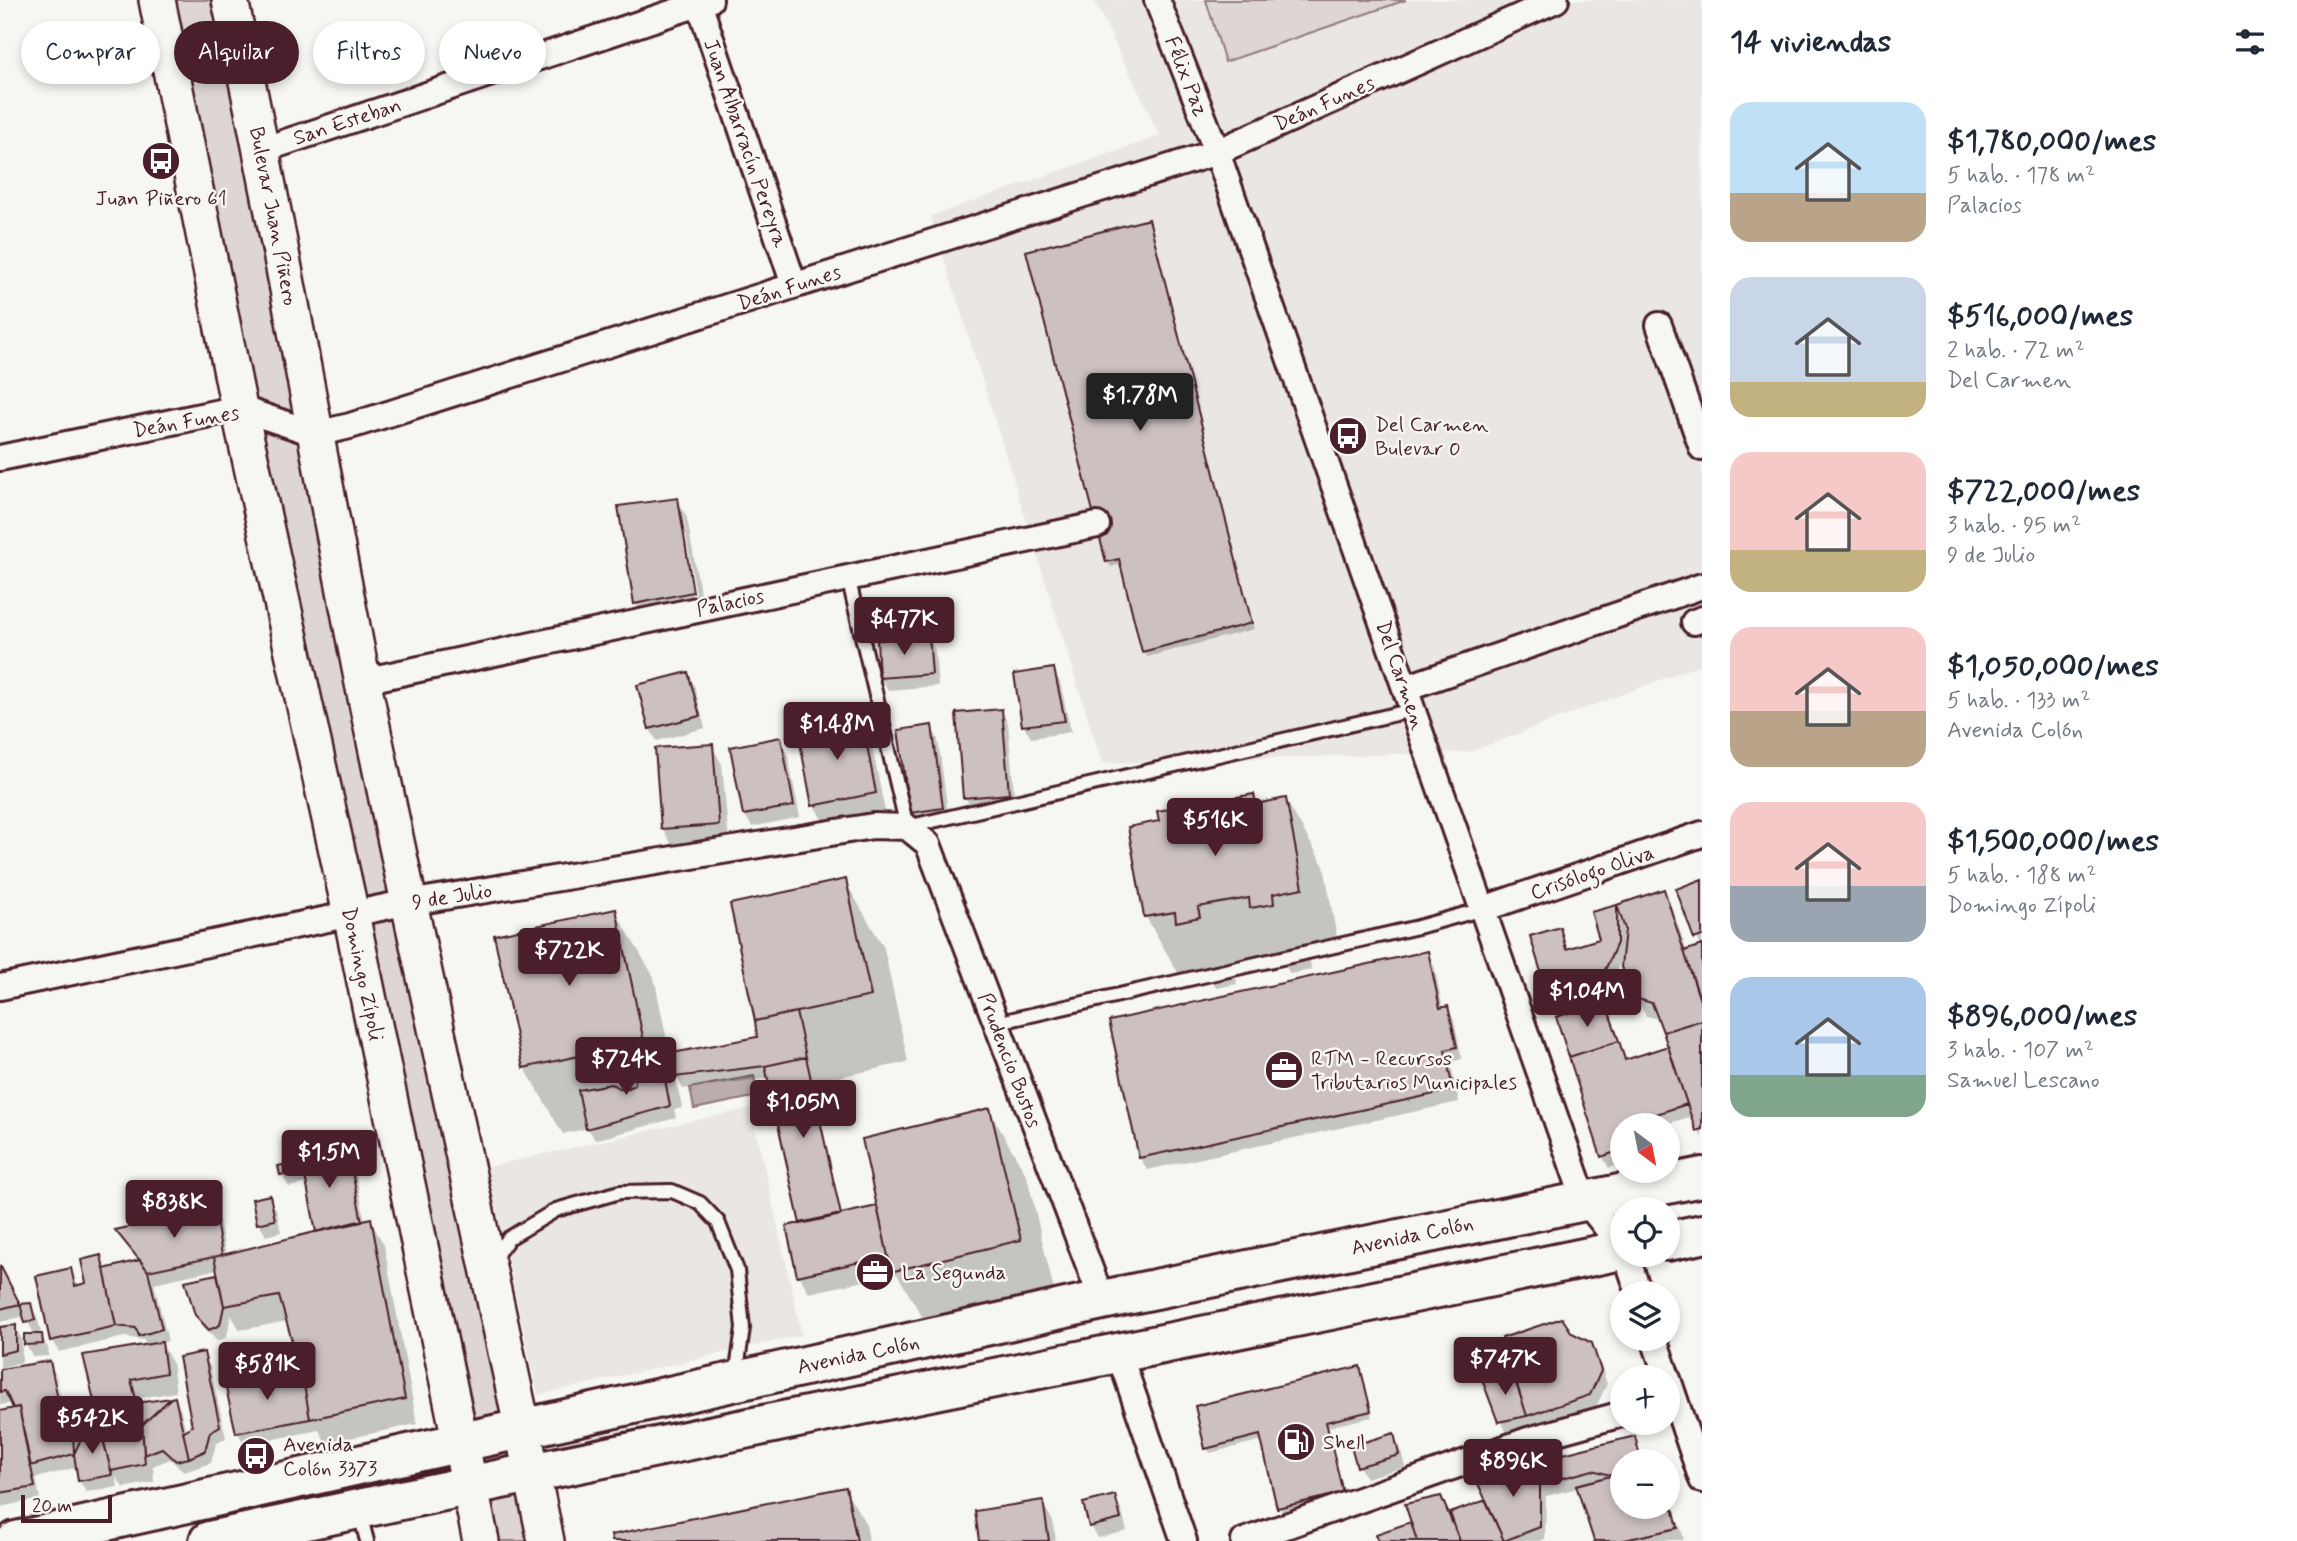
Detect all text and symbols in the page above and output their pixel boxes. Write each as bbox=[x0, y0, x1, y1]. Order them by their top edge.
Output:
chip: Comprar bbox=[21, 21, 160, 84]
chip: Alquilar bbox=[174, 21, 299, 84]
chip: Filtros bbox=[313, 21, 425, 84]
chip: Nuevo bbox=[439, 21, 546, 84]
text: 14 viviendas bbox=[1730, 23, 1891, 62]
icon: filters bbox=[2231, 23, 2269, 61]
street label: Félix Paz bbox=[1157, 32, 1215, 121]
street label: Juan Albarracín Pereyra bbox=[696, 35, 794, 252]
street label: Deán Funes bbox=[1270, 69, 1379, 139]
street label: San Esteban bbox=[290, 91, 405, 153]
text: $1,780,000/mes bbox=[1947, 122, 2156, 161]
street label: Bulevar Juan Piñero bbox=[242, 124, 304, 308]
icon: home bbox=[1786, 130, 1870, 214]
bus stop icon: Juan Piñero 61 bbox=[140, 140, 182, 182]
text: 5 hab. · 178 m² bbox=[1947, 161, 2095, 191]
place label: Juan Piñero 61 bbox=[95, 185, 227, 213]
text: Palacios bbox=[1947, 191, 2022, 221]
street label: Deán Funes bbox=[734, 258, 845, 318]
text: $516,000/mes bbox=[1947, 297, 2133, 336]
icon: home bbox=[1786, 305, 1870, 389]
text: 2 hab. · 72 m² bbox=[1947, 336, 2085, 366]
text: Del Carmen bbox=[1947, 366, 2071, 396]
pin: $1.78M bbox=[1083, 374, 1197, 433]
text: $1.78M bbox=[1102, 381, 1178, 411]
street label: Deán Funes bbox=[131, 399, 241, 445]
place label: Del Carmen Bulevar 0 bbox=[1375, 411, 1489, 463]
bus stop icon: Del Carmen Bulevar 0 bbox=[1327, 415, 1369, 457]
text: $722,000/mes bbox=[1947, 472, 2140, 511]
icon: home bbox=[1786, 480, 1870, 564]
text: 3 hab. · 95 m² bbox=[1947, 511, 2081, 541]
text: 9 de Julio bbox=[1947, 541, 2035, 571]
street label: Palacios bbox=[694, 582, 767, 624]
pin: $477K bbox=[855, 598, 953, 657]
text: $477K bbox=[870, 605, 938, 635]
street label: Del Carmen bbox=[1368, 617, 1432, 734]
text: $1,050,000/mes bbox=[1947, 647, 2159, 686]
icon: home bbox=[1786, 655, 1870, 739]
text: 5 hab. · 133 m² bbox=[1947, 686, 2090, 716]
pin: $1.48M bbox=[780, 702, 894, 762]
text: $1.48M bbox=[800, 710, 874, 740]
text: Avenida Colón bbox=[1947, 716, 2083, 746]
pin: $516K bbox=[1166, 798, 1264, 858]
text: $516K bbox=[1183, 806, 1247, 836]
text: $1,500,000/mes bbox=[1947, 822, 2159, 861]
icon: home bbox=[1786, 830, 1870, 914]
street label: Crisólogo Oliva bbox=[1527, 839, 1659, 909]
text: 5 hab. · 188 m² bbox=[1947, 861, 2096, 891]
street label: 9 de Julio bbox=[410, 877, 494, 917]
text: Domingo Zípoli bbox=[1947, 891, 2096, 921]
street label: Domingo Zípoli bbox=[334, 905, 390, 1044]
pin: $722K bbox=[520, 928, 618, 988]
text: $722K bbox=[534, 936, 604, 966]
pin: $1.04M bbox=[1530, 970, 1644, 1029]
text: $1.04M bbox=[1549, 977, 1625, 1007]
street label: Prudencio Bustos bbox=[970, 989, 1048, 1132]
text: $896,000/mes bbox=[1947, 997, 2137, 1036]
icon: home bbox=[1786, 1005, 1870, 1089]
text: 3 hab. · 107 m² bbox=[1947, 1036, 2094, 1066]
pin: $724K bbox=[577, 1038, 675, 1097]
text: $724K bbox=[591, 1045, 661, 1075]
place label: RTM - Recursos Tributarios Municipales bbox=[1311, 1045, 1517, 1097]
office icon: RTM - Recursos Tributarios Municipales bbox=[1263, 1049, 1305, 1091]
text: Samuel Lescano bbox=[1947, 1066, 2100, 1096]
pin: $1.05M bbox=[746, 1080, 860, 1140]
text: $1.05M bbox=[766, 1088, 840, 1118]
north arrow bbox=[1610, 1113, 1680, 1183]
map controls bbox=[1610, 1113, 1680, 1519]
pin: $1.5M bbox=[280, 1130, 378, 1190]
text: $1.5M bbox=[298, 1138, 360, 1168]
pin: $838K bbox=[125, 1180, 223, 1240]
text: $838K bbox=[142, 1188, 206, 1218]
button: locate bbox=[1610, 1197, 1680, 1267]
street label: Avenida Colón bbox=[1348, 1209, 1476, 1263]
office icon: La Segunda bbox=[854, 1251, 896, 1293]
place label: La Segunda bbox=[902, 1259, 1006, 1288]
button: layers bbox=[1610, 1281, 1680, 1351]
street label: Avenida Colón bbox=[794, 1328, 922, 1382]
pin: $747K bbox=[1456, 1338, 1554, 1397]
pin: $581K bbox=[218, 1342, 316, 1402]
text: $747K bbox=[1470, 1345, 1540, 1375]
text: $581K bbox=[234, 1350, 300, 1380]
button: + bbox=[1610, 1365, 1680, 1435]
pin: $542K bbox=[43, 1396, 141, 1456]
text: $542K bbox=[56, 1404, 128, 1434]
fuel station icon: Shell bbox=[1275, 1421, 1317, 1463]
place label: Shell bbox=[1323, 1429, 1365, 1457]
place label: Avenida Colón 3373 bbox=[283, 1431, 378, 1483]
bus stop icon: Avenida Colón 3373 bbox=[235, 1435, 277, 1477]
pin: $896K bbox=[1464, 1440, 1562, 1499]
text: $896K bbox=[1479, 1447, 1547, 1477]
button: − bbox=[1610, 1449, 1680, 1519]
scale bar bbox=[21, 1492, 112, 1524]
text: 20 m bbox=[32, 1494, 72, 1519]

